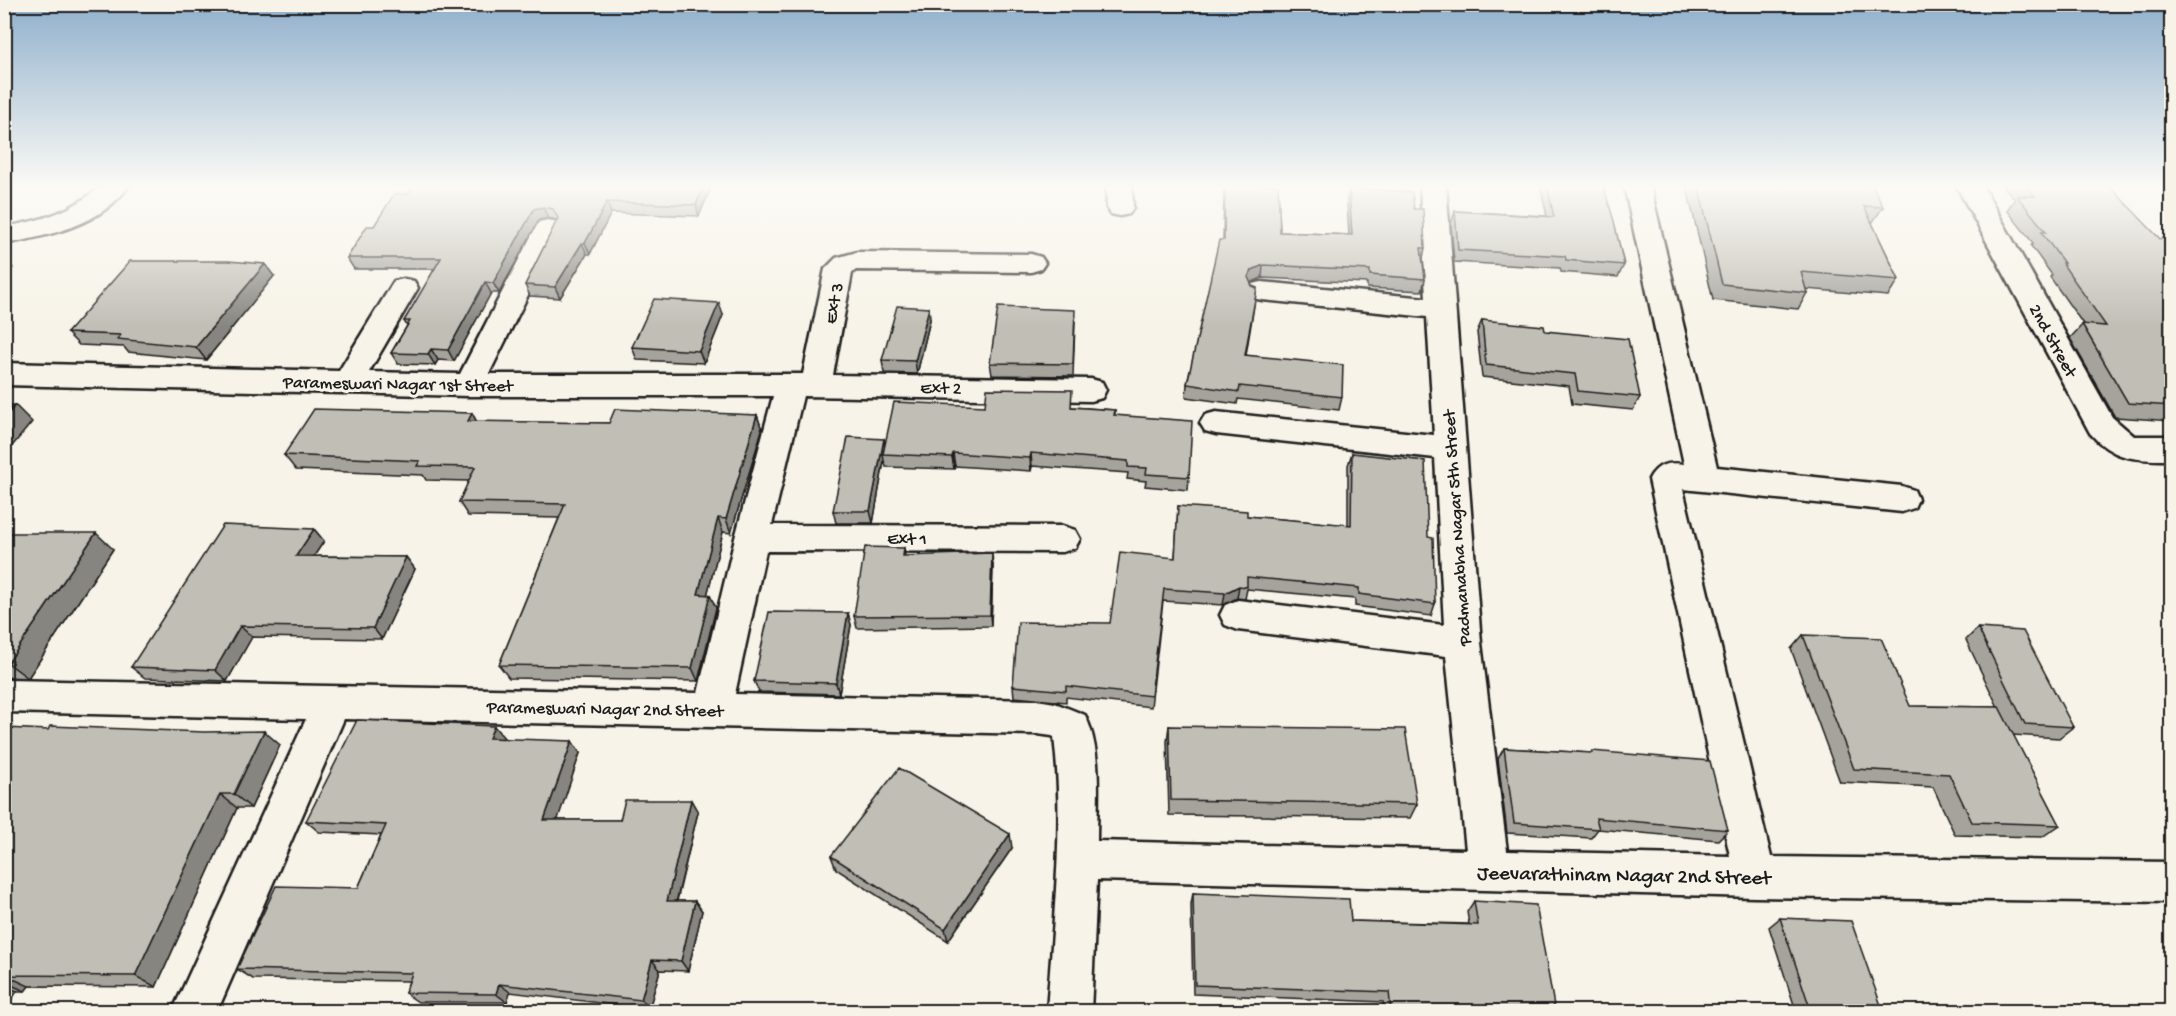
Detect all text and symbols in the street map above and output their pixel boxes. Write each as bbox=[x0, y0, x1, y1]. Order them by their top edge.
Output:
street label: Ext 3 bbox=[821, 281, 850, 326]
street label: 2nd Street bbox=[2023, 301, 2081, 383]
street label: Parameswari Nagar 1st Street bbox=[282, 373, 515, 398]
street label: Ext 2 bbox=[920, 379, 962, 400]
street label: Padmanabha Nagar 5th Street bbox=[1440, 407, 1477, 648]
street label: Ext 1 bbox=[887, 530, 927, 551]
street label: Parameswari Nagar 2nd Street bbox=[486, 698, 725, 723]
street label: Jeevarathinam Nagar 2nd Street bbox=[1477, 862, 1773, 893]

